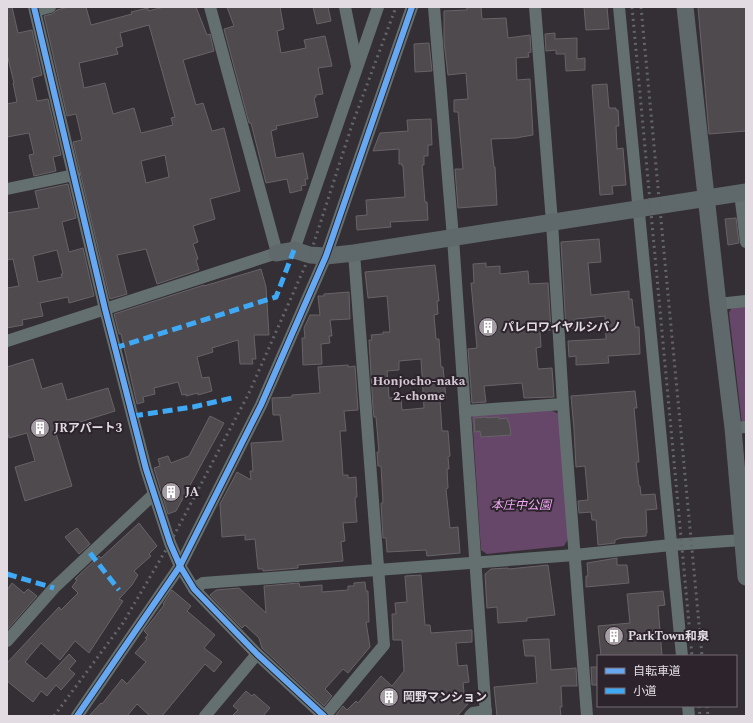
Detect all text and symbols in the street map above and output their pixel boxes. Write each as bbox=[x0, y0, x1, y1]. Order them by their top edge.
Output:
building icon: パレロワイヤルシバノ bbox=[477, 316, 499, 338]
place label: パレロワイヤルシバノ bbox=[502, 318, 621, 337]
district label: Honjocho-naka 2-chome bbox=[372, 371, 466, 406]
building icon: JRアパート3 bbox=[29, 417, 51, 439]
place label: JRアパート3 bbox=[54, 419, 123, 438]
building icon: JA bbox=[160, 481, 182, 503]
place label: JA bbox=[185, 483, 200, 502]
park label: 本庄中公園 bbox=[491, 496, 553, 515]
building icon: ParkTown和泉 bbox=[603, 625, 625, 647]
place label: ParkTown和泉 bbox=[628, 627, 709, 646]
legend bbox=[597, 655, 737, 707]
text: 自転車道 bbox=[633, 662, 681, 681]
text: 小道 bbox=[633, 682, 657, 701]
building icon: 岡野マンション bbox=[378, 686, 400, 708]
place label: 岡野マンション bbox=[403, 688, 487, 707]

